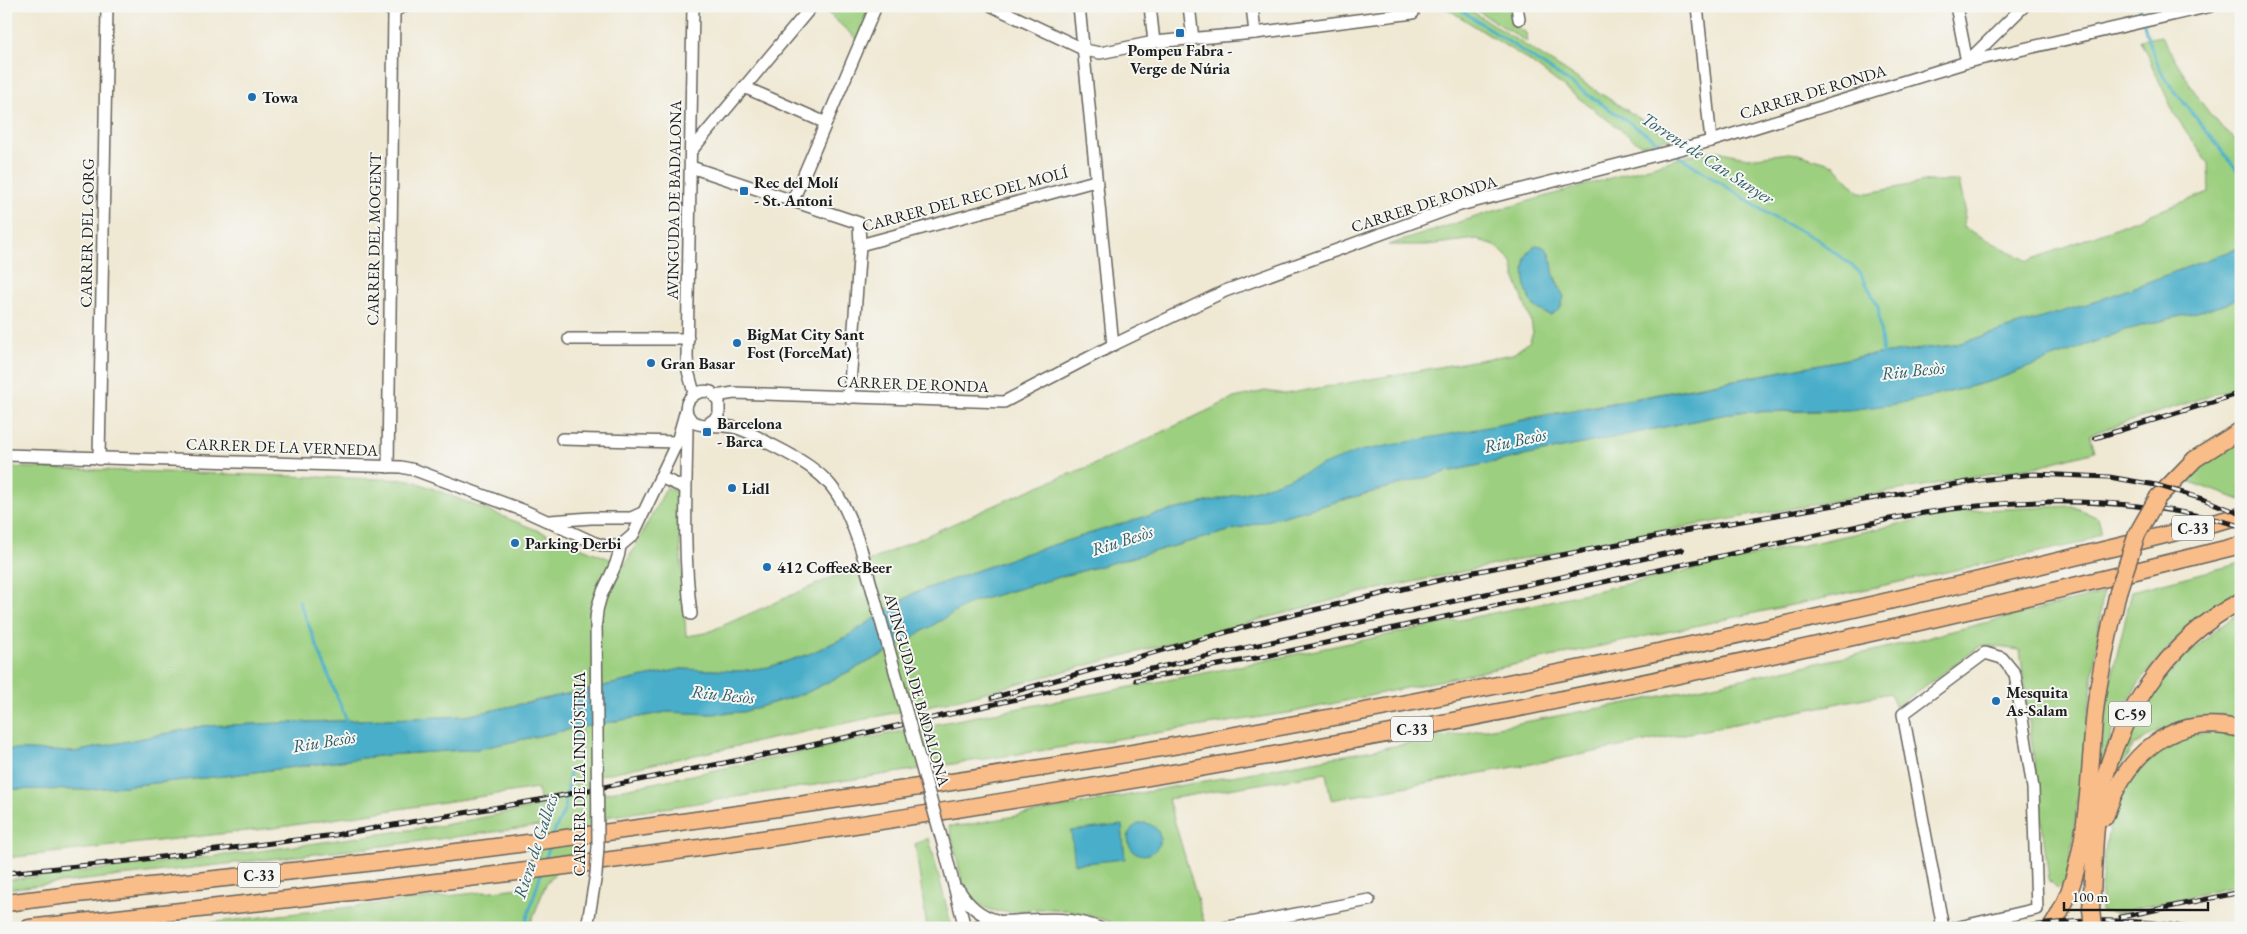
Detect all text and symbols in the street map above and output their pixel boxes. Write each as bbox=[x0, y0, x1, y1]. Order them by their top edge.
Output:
marker: Pompeu Fabra - Verge de Núria bbox=[1174, 27, 1186, 39]
place label: Pompeu Fabra - Verge de Núria bbox=[1128, 40, 1232, 79]
street label: CARRER DE RONDA bbox=[1737, 59, 1890, 124]
place label: Towa bbox=[262, 87, 299, 108]
marker: Towa bbox=[246, 91, 258, 103]
street label: AVINGUDA DE BADALONA bbox=[662, 99, 686, 301]
water label: Torrent de Can Sunyer bbox=[1637, 107, 1780, 211]
street label: CARRER DEL MOGENT bbox=[362, 152, 386, 326]
street label: CARRER DEL GORG bbox=[75, 158, 99, 308]
street label: CARRER DEL REC DEL MOLÍ bbox=[860, 161, 1071, 237]
street label: CARRER DE RONDA bbox=[1348, 170, 1500, 237]
place label: Rec del Molí - St. Antoni bbox=[754, 172, 839, 211]
marker: Rec del Molí - St. Antoni bbox=[738, 185, 750, 197]
place label: BigMat City Sant Fost (ForceMat) bbox=[747, 324, 864, 363]
marker: BigMat City Sant Fost (ForceMat) bbox=[731, 337, 743, 349]
place label: Gran Basar bbox=[661, 353, 736, 374]
water label: Riu Besòs bbox=[1880, 355, 1947, 385]
marker: Gran Basar bbox=[645, 357, 657, 369]
street label: CARRER DE RONDA bbox=[837, 371, 990, 397]
place label: Barcelona - Barca bbox=[717, 413, 783, 452]
water label: Riu Besòs bbox=[1481, 422, 1550, 458]
marker: Barcelona - Barca bbox=[701, 426, 713, 438]
street label: CARRER DE LA VERNEDA bbox=[186, 433, 379, 461]
place label: Lidl bbox=[742, 478, 770, 499]
marker: Lidl bbox=[726, 482, 738, 494]
road number: C-33 bbox=[2172, 516, 2214, 540]
water label: Riu Besòs bbox=[1088, 519, 1157, 561]
place label: Parking Derbi bbox=[525, 533, 621, 554]
marker: Parking Derbi bbox=[509, 537, 521, 549]
place label: 412 Coffee&Beer bbox=[777, 557, 892, 578]
marker: 412 Coffee&Beer bbox=[761, 561, 773, 573]
street label: AVINGUDA DE BADALONA bbox=[879, 590, 955, 790]
street label: CARRER DE LA INDÚSTRIA bbox=[569, 671, 590, 876]
water label: Riu Besòs bbox=[690, 679, 757, 709]
place label: Mesquita As-Salam bbox=[2005, 682, 2069, 721]
marker: Mesquita As-Salam bbox=[1990, 695, 2002, 707]
road number: C-59 bbox=[2109, 702, 2151, 726]
road number: C-33 bbox=[1391, 716, 1433, 742]
water label: Riu Besòs bbox=[291, 725, 358, 757]
water label: Riera de Gallecs bbox=[507, 790, 563, 901]
road number: C-33 bbox=[238, 862, 280, 888]
scale bar bbox=[2064, 879, 2208, 911]
text: 100 m bbox=[2072, 887, 2109, 906]

